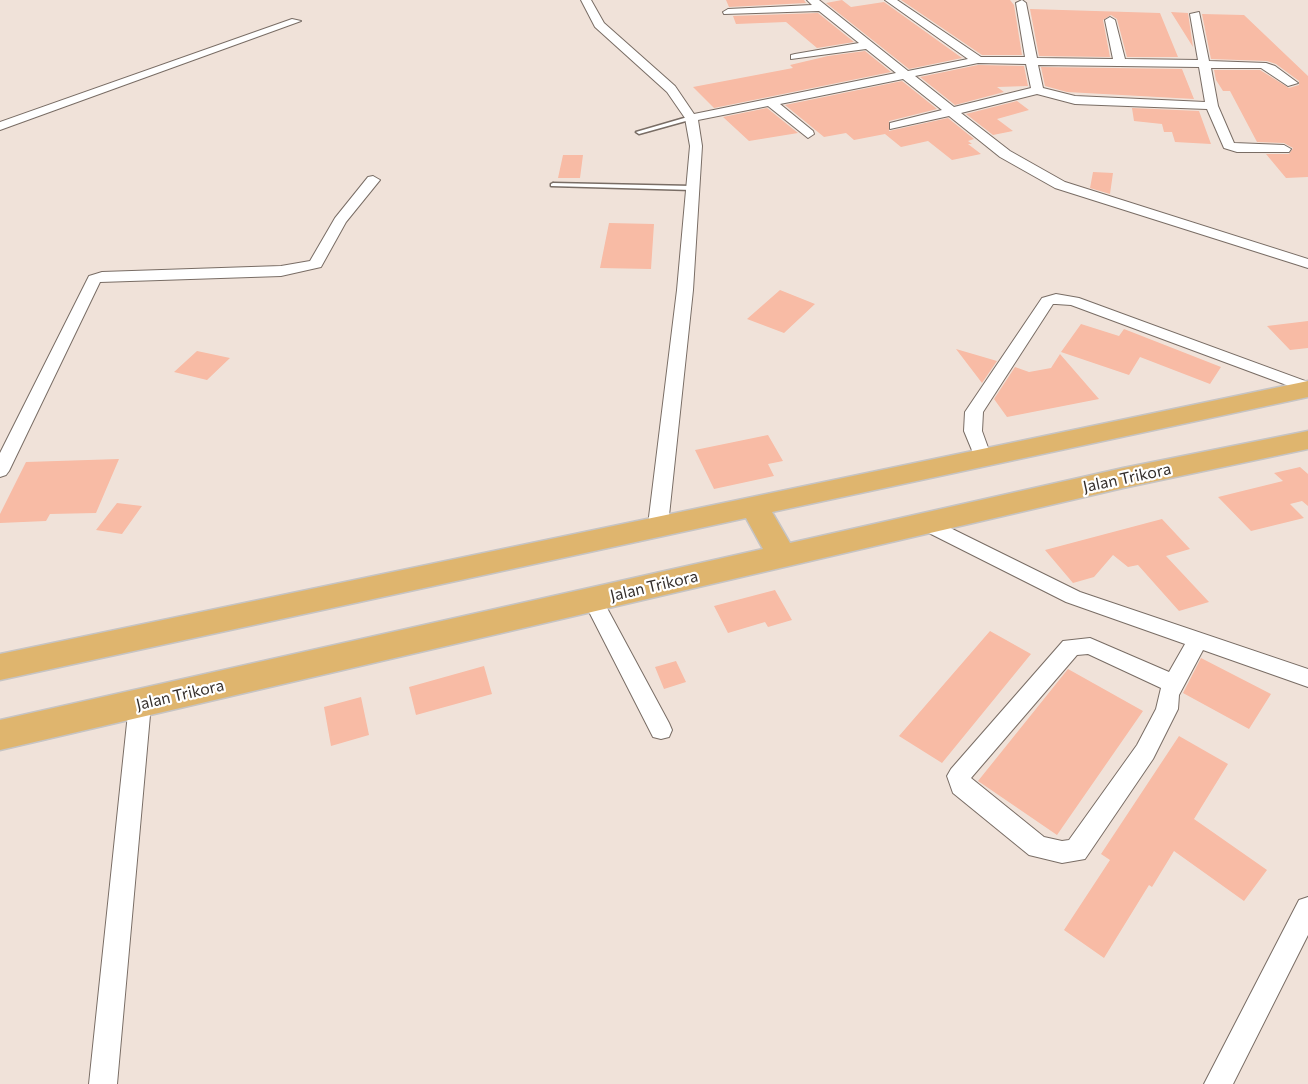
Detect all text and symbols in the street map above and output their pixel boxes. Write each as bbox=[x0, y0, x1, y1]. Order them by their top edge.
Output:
street label: Jalan Trikora bbox=[1081, 459, 1173, 497]
street label: Jalan Trikora bbox=[608, 567, 700, 605]
street label: Jalan Trikora bbox=[134, 676, 226, 714]

